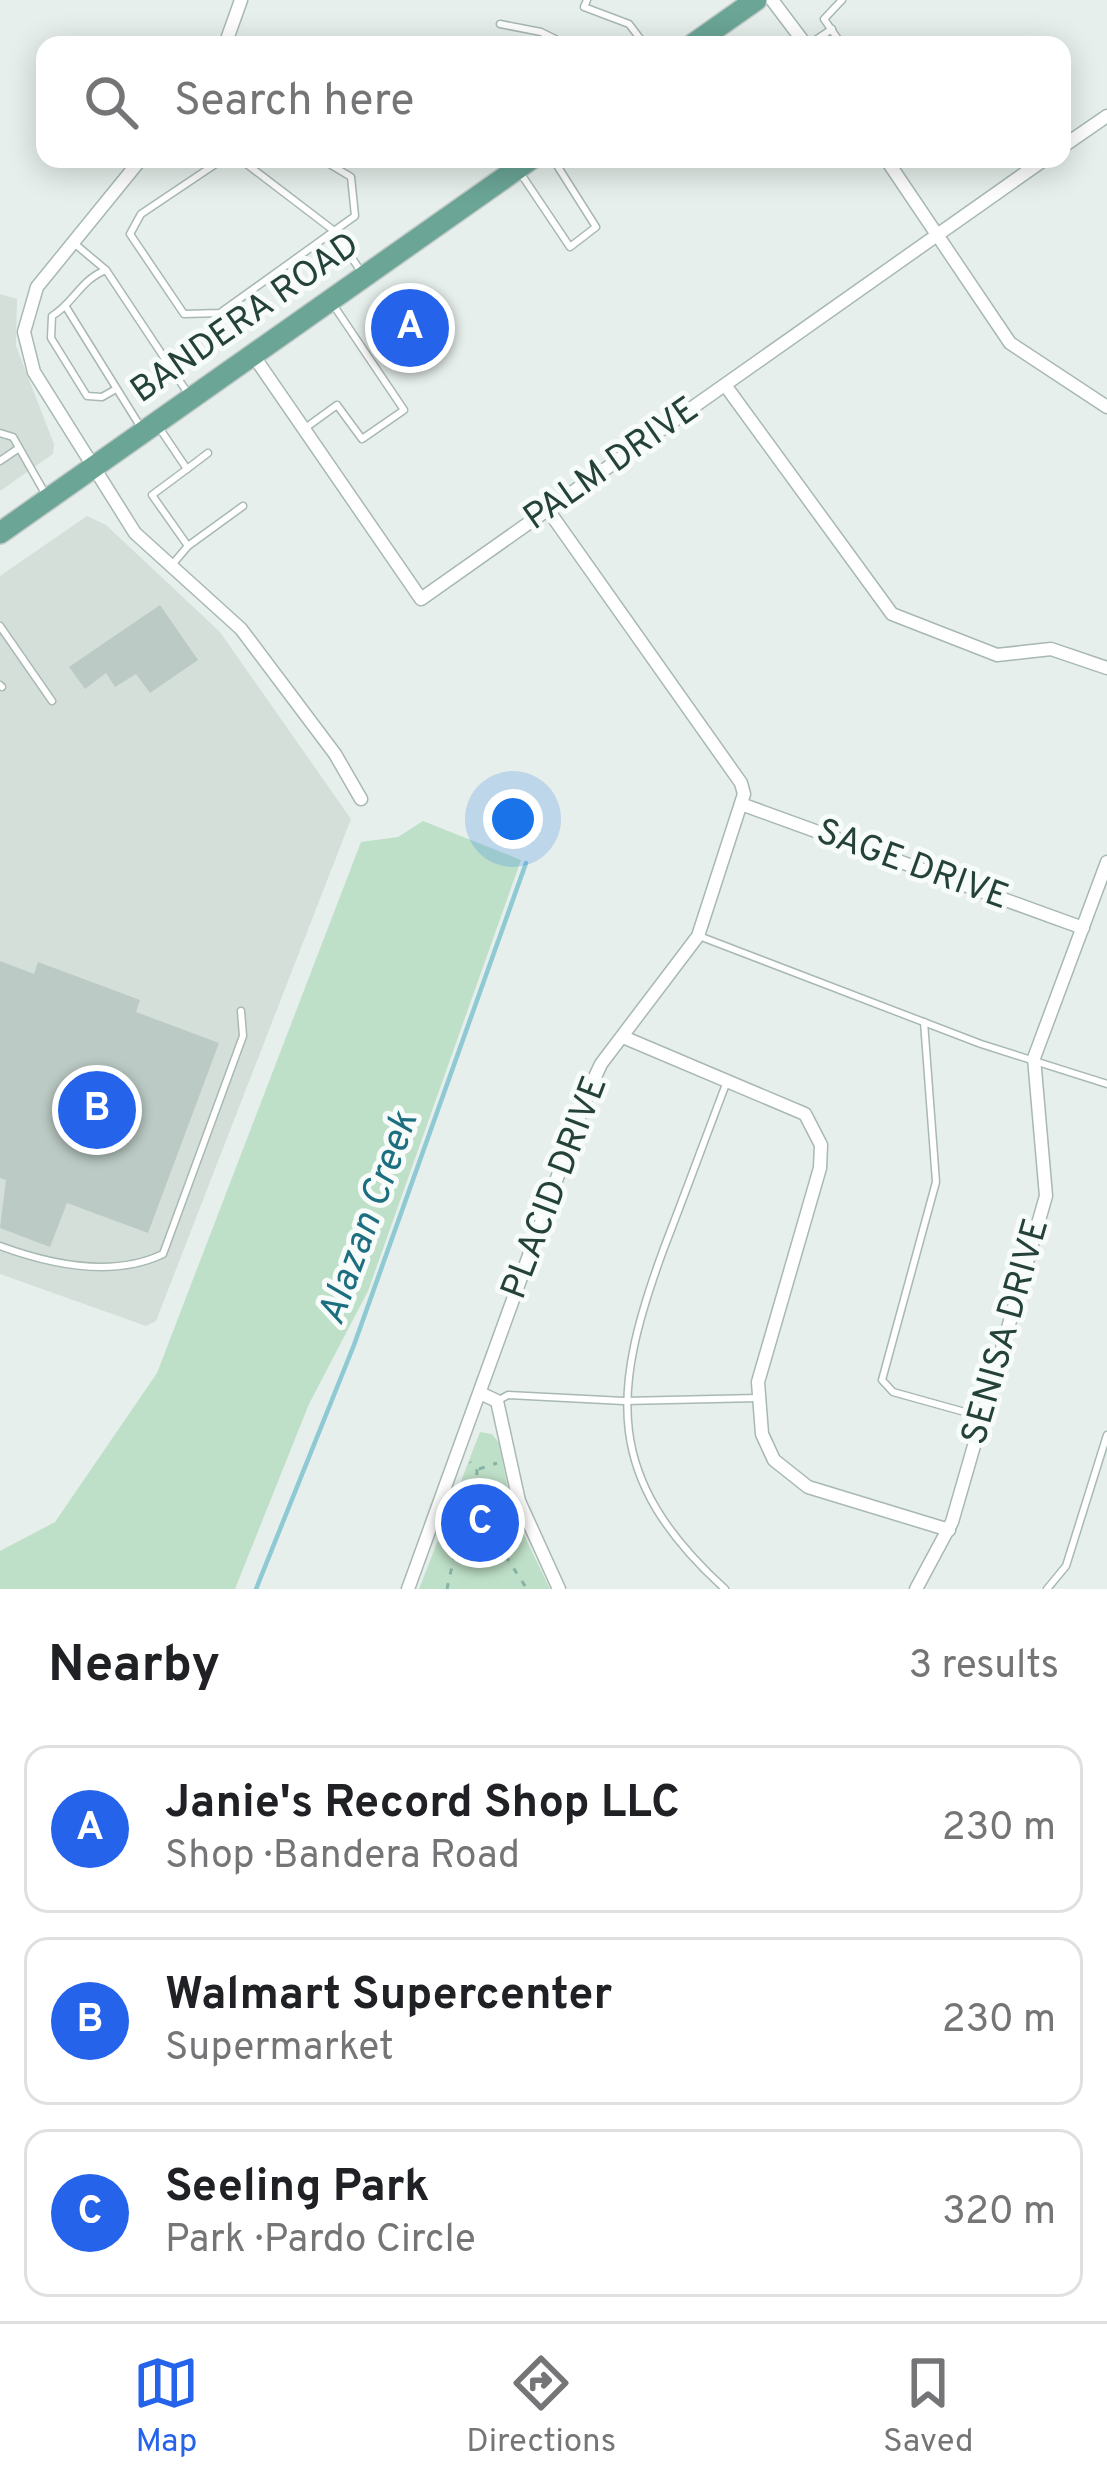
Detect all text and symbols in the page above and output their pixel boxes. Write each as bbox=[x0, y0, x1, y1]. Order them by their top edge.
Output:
search box bbox=[36, 36, 1071, 168]
icon: search bbox=[78, 69, 144, 135]
text: Search here bbox=[174, 74, 414, 131]
street label: BANDERA ROAD bbox=[123, 223, 369, 415]
pin: A bbox=[371, 283, 449, 373]
street label: PALM DRIVE bbox=[516, 388, 708, 542]
your location bbox=[483, 789, 543, 849]
street label: SAGE DRIVE bbox=[810, 810, 1014, 922]
pin: B bbox=[58, 1065, 136, 1155]
street label: PLACID DRIVE bbox=[492, 1070, 620, 1306]
water label: Alazan Creek bbox=[309, 1105, 432, 1332]
street label: SENISA DRIVE bbox=[953, 1214, 1061, 1450]
pin: C bbox=[441, 1478, 519, 1568]
text: Nearby bbox=[48, 1635, 220, 1700]
text: 3 results bbox=[909, 1643, 1059, 1692]
text: Janie's Record Shop LLC bbox=[165, 1776, 680, 1833]
text: A bbox=[76, 1805, 104, 1854]
text: 230 m bbox=[942, 1805, 1056, 1854]
text: Shop · Bandera Road bbox=[165, 1833, 520, 1882]
text: Walmart Supercenter bbox=[165, 1968, 612, 2025]
text: B bbox=[77, 1997, 103, 2046]
text: 230 m bbox=[942, 1997, 1056, 2046]
text: Supermarket bbox=[165, 2025, 394, 2074]
text: Seeling Park bbox=[165, 2160, 429, 2217]
text: C bbox=[78, 2189, 102, 2238]
text: 320 m bbox=[942, 2189, 1056, 2238]
text: Park · Pardo Circle bbox=[165, 2217, 476, 2266]
tab: Map bbox=[133, 2350, 199, 2464]
tab: Directions bbox=[466, 2350, 616, 2464]
tab: Saved bbox=[883, 2350, 974, 2464]

